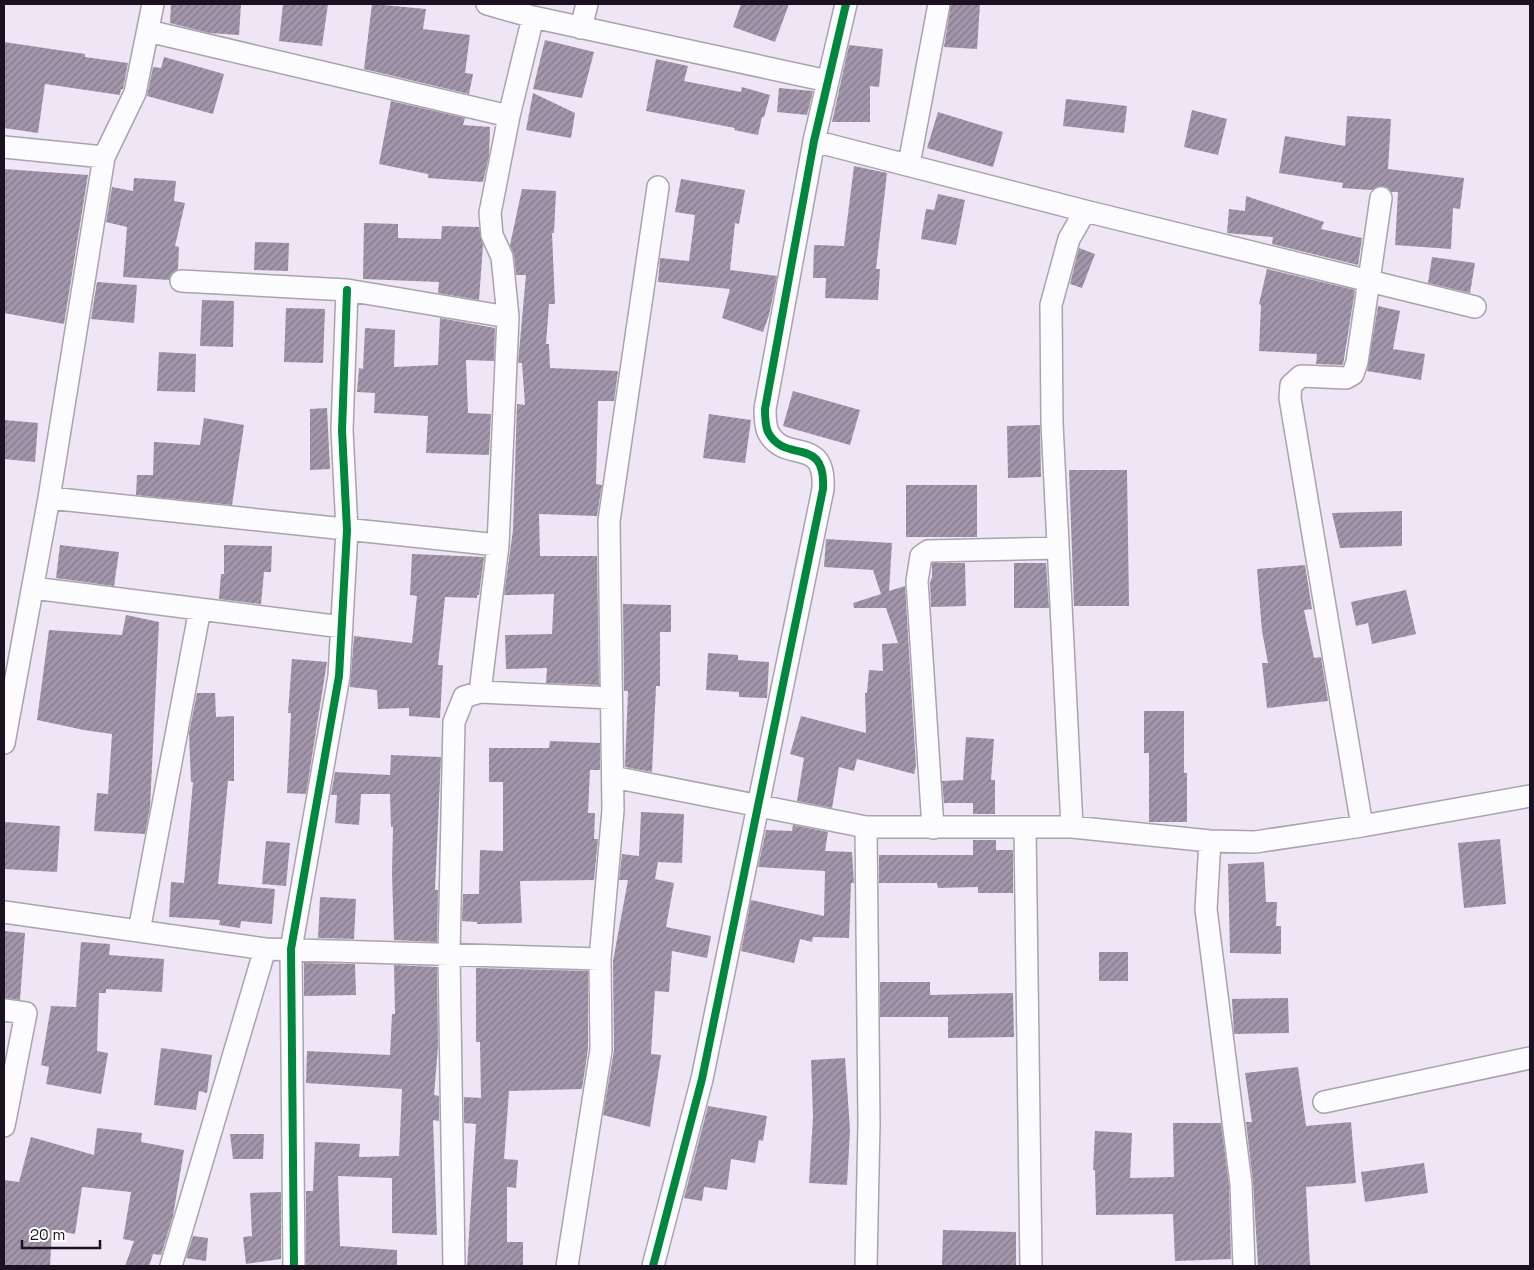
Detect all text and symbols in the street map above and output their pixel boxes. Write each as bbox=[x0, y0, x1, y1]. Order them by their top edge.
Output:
scale bar bbox=[22, 1218, 100, 1250]
text: 20 m bbox=[30, 1225, 65, 1244]

